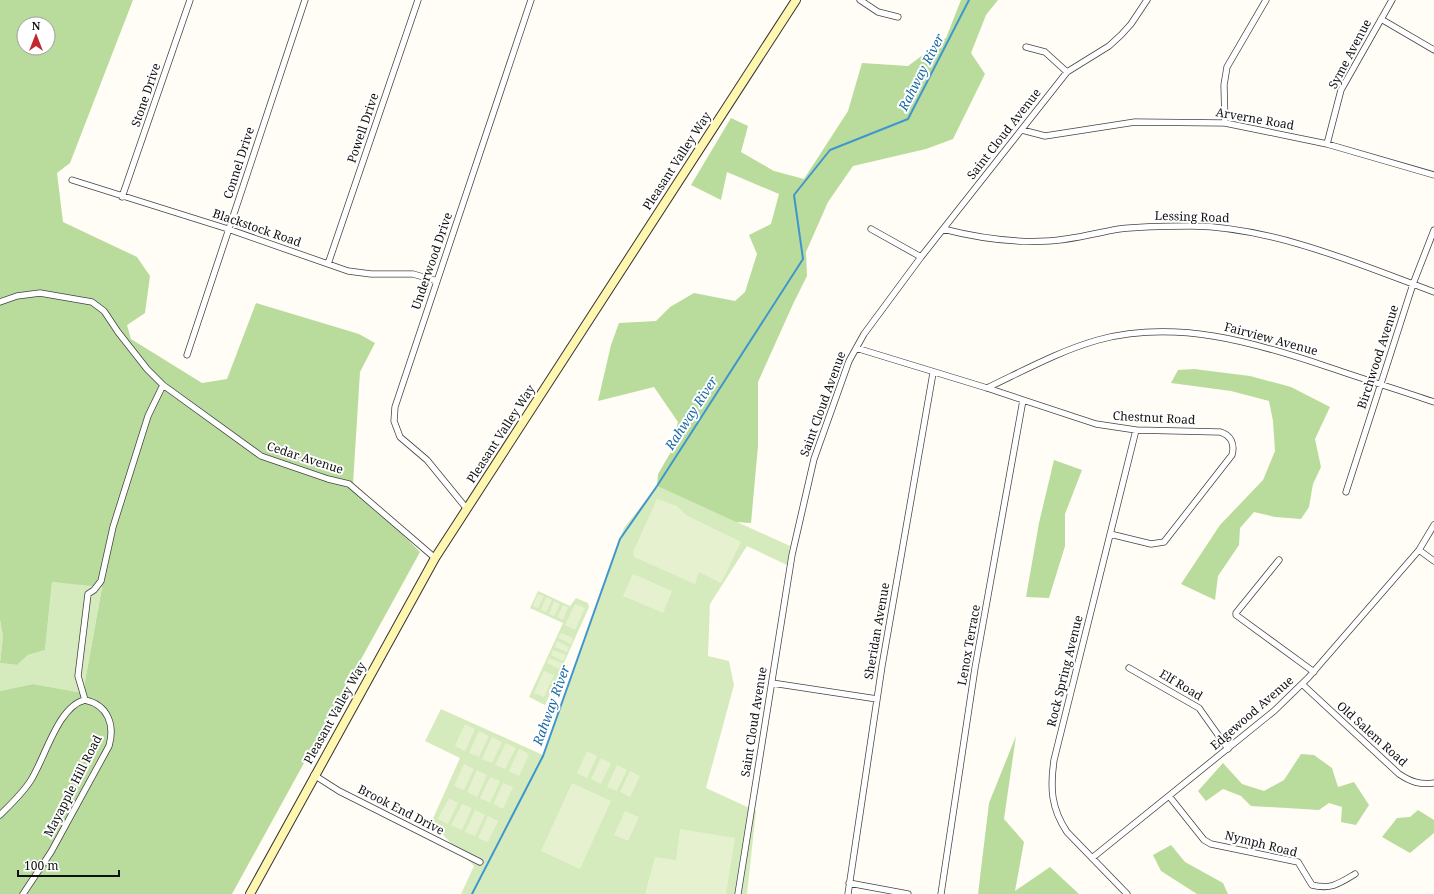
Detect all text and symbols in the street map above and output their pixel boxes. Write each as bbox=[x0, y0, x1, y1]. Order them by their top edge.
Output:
north arrow bbox=[16, 16, 56, 56]
street label: Syme Avenue bbox=[1324, 16, 1375, 92]
text: N bbox=[32, 18, 41, 33]
water label: Rahway River bbox=[893, 30, 949, 114]
street label: Stone Drive bbox=[127, 61, 164, 129]
street label: Saint Cloud Avenue bbox=[963, 85, 1045, 183]
street label: Powell Drive bbox=[343, 91, 382, 165]
street label: Arverne Road bbox=[1215, 103, 1296, 134]
street label: Pleasant Valley Way bbox=[638, 108, 715, 213]
street label: Connel Drive bbox=[219, 125, 258, 201]
street label: Blackstock Road bbox=[211, 204, 304, 251]
street label: Lessing Road bbox=[1154, 207, 1230, 226]
street label: Underwood Drive bbox=[407, 210, 456, 312]
street label: Birchwood Avenue bbox=[1353, 303, 1402, 411]
street label: Fairview Avenue bbox=[1222, 318, 1320, 359]
street label: Saint Cloud Avenue bbox=[796, 349, 850, 459]
water label: Rahway River bbox=[660, 372, 722, 454]
street label: Pleasant Valley Way bbox=[462, 381, 539, 486]
street label: Chestnut Road bbox=[1112, 407, 1196, 428]
street label: Cedar Avenue bbox=[265, 437, 346, 478]
street label: Sheridan Avenue bbox=[860, 581, 893, 681]
street label: Lenox Terrace bbox=[953, 603, 984, 687]
street label: Rock Spring Avenue bbox=[1042, 613, 1087, 728]
street label: Pleasant Valley Way bbox=[299, 658, 370, 767]
water label: Rahway River bbox=[528, 662, 574, 749]
street label: Elf Road bbox=[1156, 665, 1207, 704]
street label: Saint Cloud Avenue bbox=[736, 666, 771, 778]
street label: Edgewood Avenue bbox=[1206, 672, 1297, 754]
street label: Old Salem Road bbox=[1333, 697, 1412, 770]
street label: Mayapple Hill Road bbox=[40, 731, 106, 840]
street label: Brook End Drive bbox=[355, 780, 447, 839]
street label: Nymph Road bbox=[1223, 826, 1300, 861]
scale bar bbox=[18, 852, 119, 878]
text: 100 m bbox=[24, 857, 59, 874]

